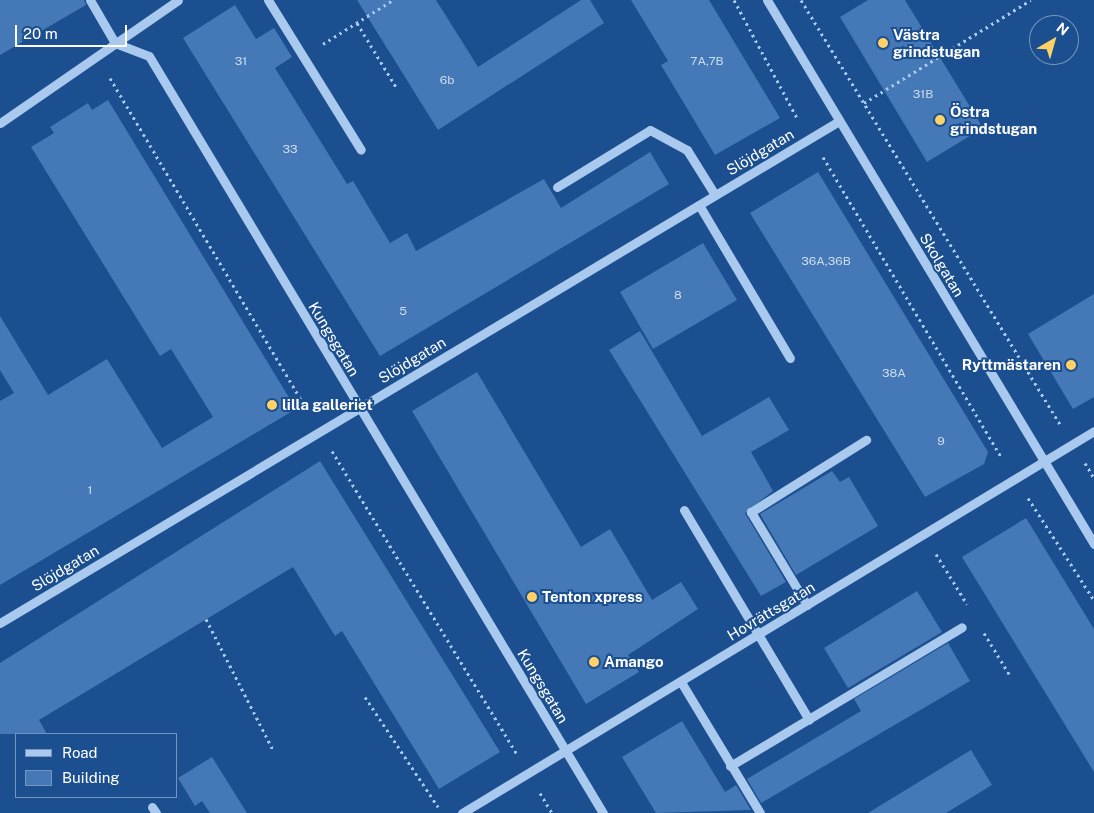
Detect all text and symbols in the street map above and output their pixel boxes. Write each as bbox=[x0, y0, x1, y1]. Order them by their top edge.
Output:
scale bar bbox=[18, 15, 130, 47]
north arrow bbox=[1029, 15, 1079, 65]
text: N bbox=[1053, 19, 1072, 39]
text: 20 m bbox=[23, 25, 58, 42]
place label: Västra grindstugan bbox=[893, 25, 980, 60]
marker: Västra grindstugan bbox=[877, 37, 889, 49]
house number: 31 bbox=[235, 55, 247, 69]
house number: 7A,7B bbox=[690, 55, 724, 69]
house number: 6b bbox=[440, 74, 454, 88]
house number: 31B bbox=[913, 88, 933, 102]
place label: Östra grindstugan bbox=[950, 102, 1037, 137]
marker: Östra grindstugan bbox=[934, 114, 946, 126]
street label: Slöjdgatan bbox=[723, 125, 797, 179]
house number: 33 bbox=[282, 143, 298, 157]
street label: Skolgatan bbox=[916, 230, 968, 300]
house number: 36A,36B bbox=[801, 255, 851, 269]
house number: 8 bbox=[674, 289, 682, 303]
street label: Kungsgatan bbox=[305, 298, 363, 380]
house number: 5 bbox=[399, 305, 407, 319]
street label: Slöjdgatan bbox=[375, 333, 449, 387]
place label: Ryttmästaren bbox=[962, 356, 1061, 374]
marker: Ryttmästaren bbox=[1065, 359, 1077, 371]
house number: 38A bbox=[882, 367, 906, 381]
place label: lilla galleriet bbox=[282, 396, 373, 414]
marker: lilla galleriet bbox=[266, 399, 278, 411]
house number: 9 bbox=[937, 435, 945, 449]
house number: 1 bbox=[88, 484, 92, 498]
street label: Slöjdgatan bbox=[28, 541, 102, 595]
street label: Hovrättsgatan bbox=[724, 578, 818, 644]
place label: Tenton xpress bbox=[542, 588, 643, 606]
marker: Tenton xpress bbox=[526, 591, 538, 603]
street label: Kungsgatan bbox=[514, 645, 572, 727]
place label: Amango bbox=[604, 653, 664, 671]
marker: Amango bbox=[588, 656, 600, 668]
legend bbox=[15, 733, 178, 798]
text: Road bbox=[62, 744, 98, 761]
text: Building bbox=[62, 769, 120, 786]

